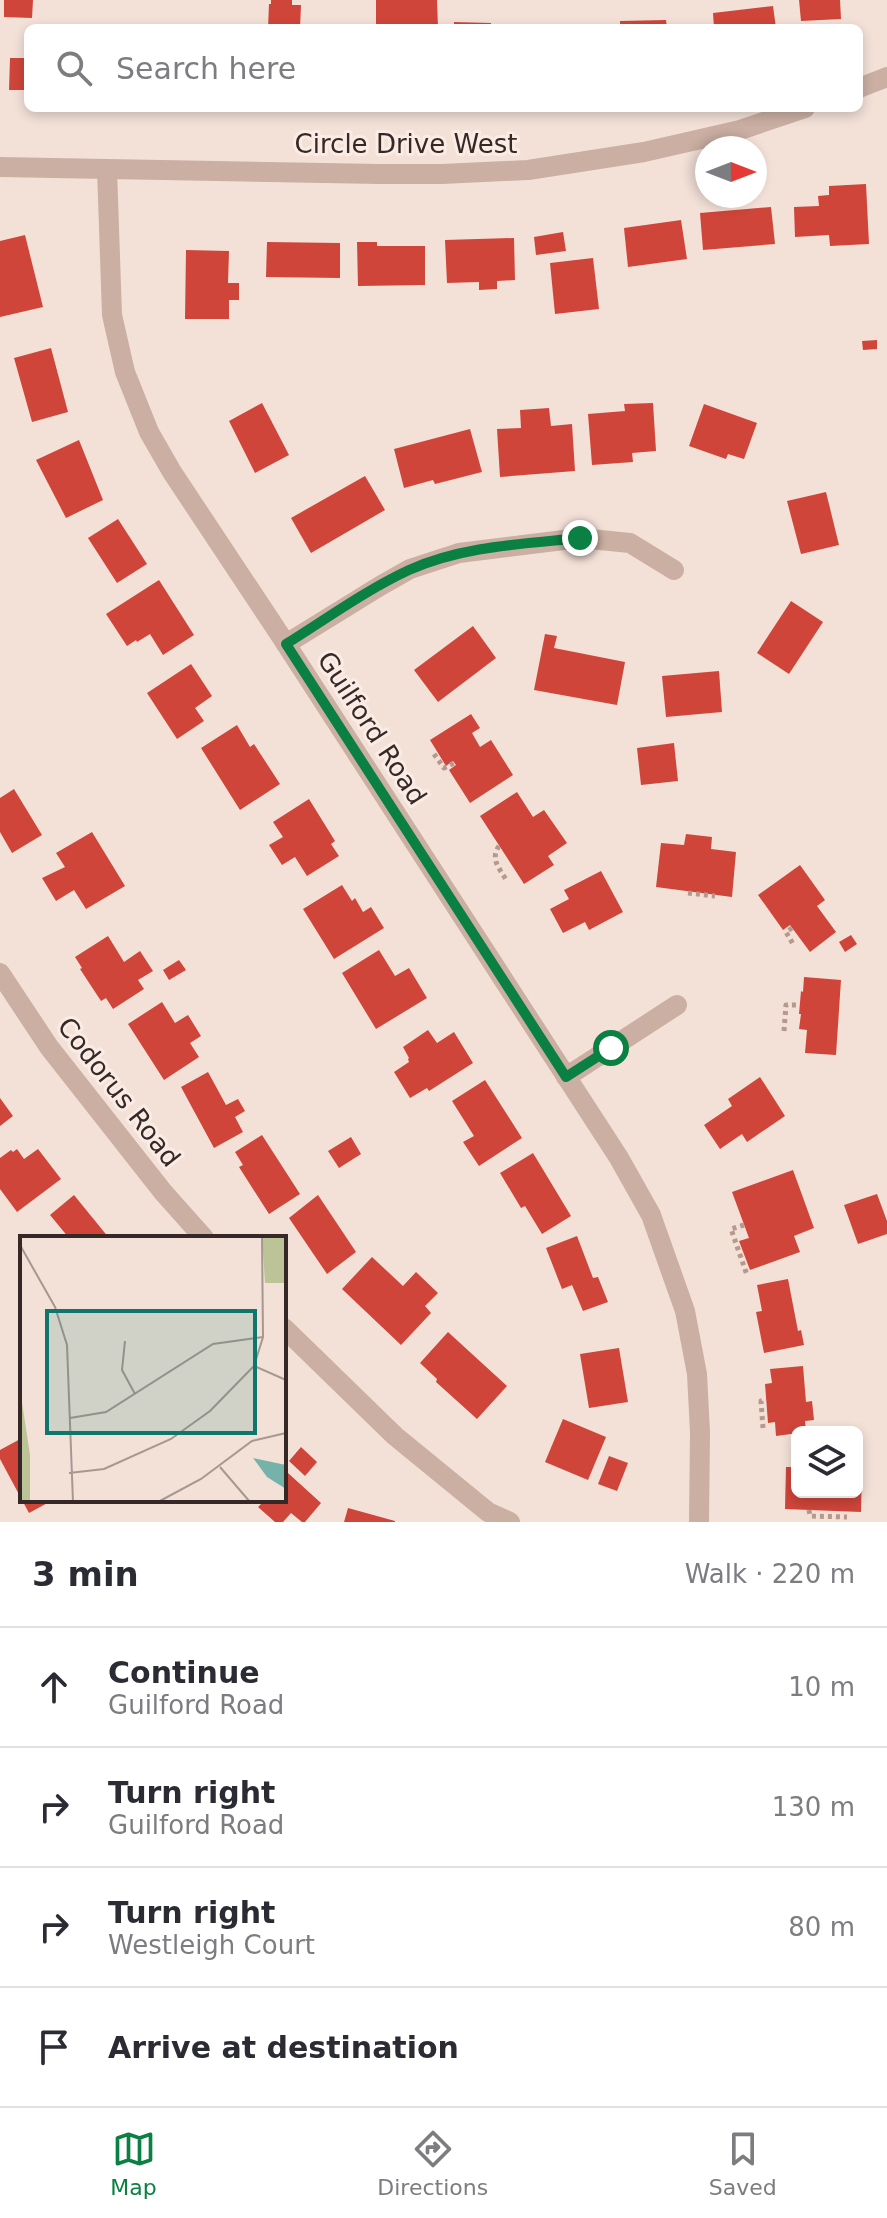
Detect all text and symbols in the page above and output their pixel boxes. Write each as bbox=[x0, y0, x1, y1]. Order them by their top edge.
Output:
search box bbox=[24, 24, 863, 112]
icon: search bbox=[52, 46, 96, 90]
text: Search here bbox=[116, 51, 296, 86]
street label: Circle Drive West bbox=[295, 129, 517, 159]
north arrow bbox=[695, 136, 767, 208]
route end bbox=[562, 520, 598, 556]
street label: Guilford Road bbox=[311, 646, 433, 810]
street label: Codorus Road bbox=[52, 1012, 186, 1172]
route start bbox=[593, 1030, 629, 1066]
inset map bbox=[20, 1236, 286, 1502]
map controls bbox=[791, 1426, 863, 1498]
button: layers bbox=[791, 1426, 863, 1498]
text: 3 min bbox=[32, 1554, 139, 1594]
text: Walk · 220 m bbox=[685, 1559, 855, 1589]
text: Continue bbox=[108, 1655, 260, 1690]
icon: ahead bbox=[32, 1665, 76, 1709]
text: 10 m bbox=[788, 1672, 855, 1702]
text: Guilford Road bbox=[108, 1690, 284, 1720]
text: Turn right bbox=[108, 1775, 275, 1810]
icon: right bbox=[32, 1785, 76, 1829]
text: 130 m bbox=[772, 1792, 855, 1822]
text: Guilford Road bbox=[108, 1810, 284, 1840]
text: Turn right bbox=[108, 1895, 275, 1930]
icon: right bbox=[32, 1905, 76, 1949]
text: 80 m bbox=[788, 1912, 855, 1942]
text: Westleigh Court bbox=[108, 1930, 315, 1960]
icon: arrive bbox=[32, 2025, 76, 2069]
text: Arrive at destination bbox=[108, 2030, 459, 2065]
tab: Map bbox=[110, 2127, 157, 2200]
tab: Directions bbox=[377, 2127, 488, 2200]
tab: Saved bbox=[709, 2127, 777, 2200]

